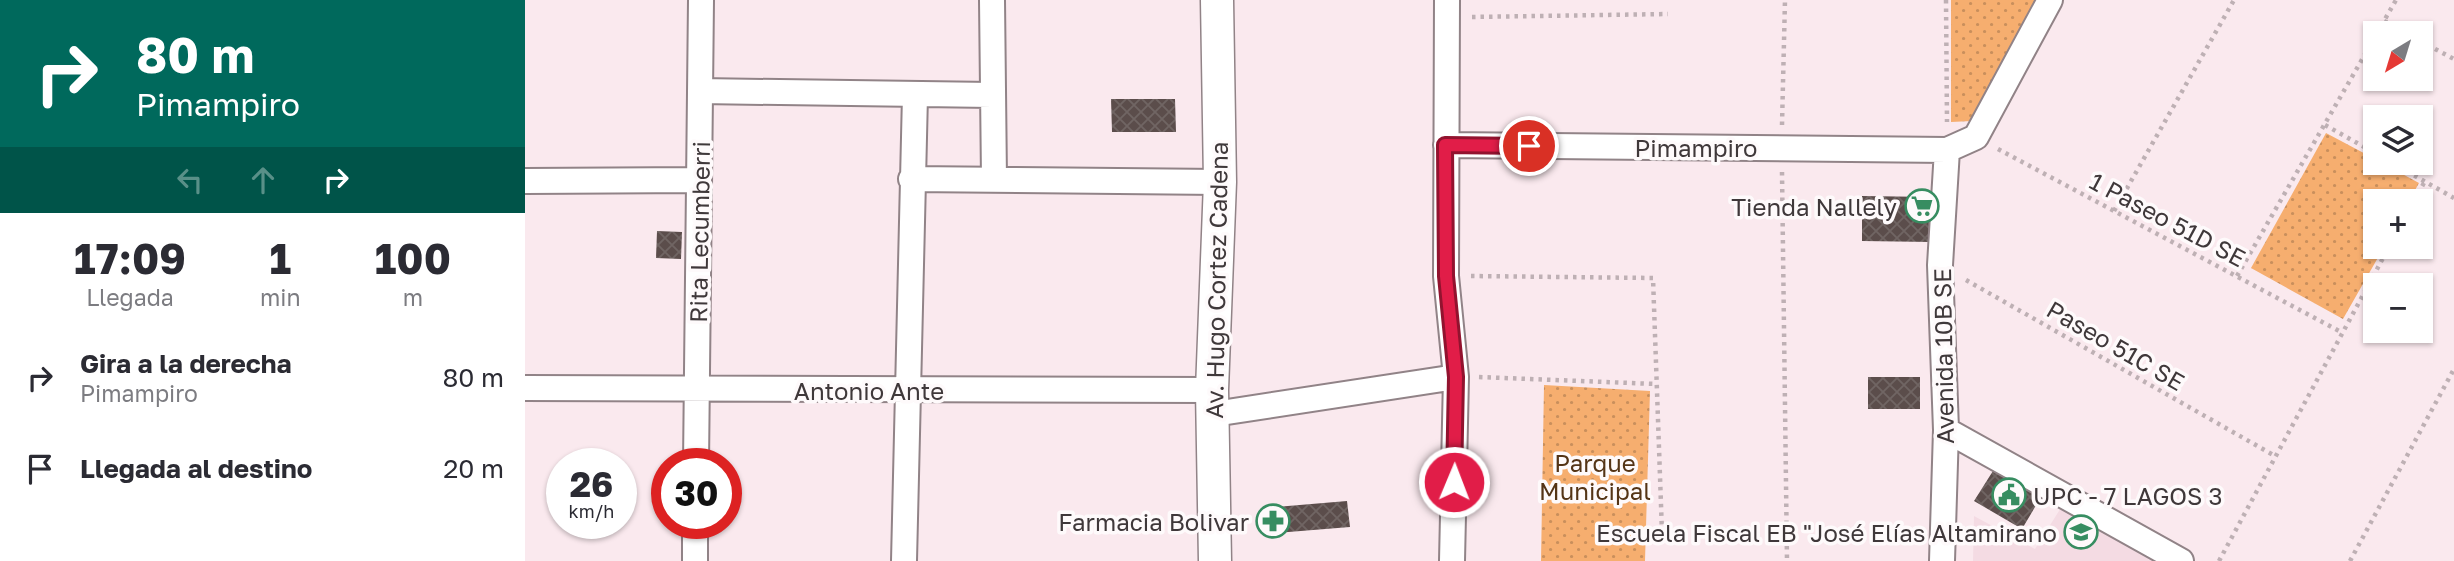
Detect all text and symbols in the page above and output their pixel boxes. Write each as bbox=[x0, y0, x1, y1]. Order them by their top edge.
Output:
north arrow bbox=[2363, 21, 2433, 91]
map controls bbox=[2363, 21, 2433, 343]
text: 80 m bbox=[136, 25, 254, 84]
icon: right bbox=[21, 28, 112, 119]
text: Pimampiro bbox=[136, 85, 300, 123]
button: layers bbox=[2363, 105, 2433, 175]
pin bbox=[1499, 116, 1559, 176]
icon: arrive bbox=[1510, 127, 1548, 165]
street label: Pimampiro bbox=[1635, 133, 1757, 162]
street label: Rita Lecumberri bbox=[683, 141, 715, 323]
street label: Av. Hugo Cortez Cadena bbox=[1199, 141, 1233, 419]
icon: left bbox=[171, 161, 209, 199]
icon: ahead bbox=[244, 161, 282, 199]
icon: right bbox=[317, 161, 355, 199]
street label: 1 Paseo 51D SE bbox=[2085, 166, 2251, 272]
supermarket icon: Tienda Nallely bbox=[1903, 187, 1941, 225]
button: + bbox=[2363, 189, 2433, 259]
place label: Tienda Nallely bbox=[1731, 192, 1897, 221]
text: 17:09 bbox=[74, 233, 186, 283]
text: 1 bbox=[270, 233, 291, 283]
text: 100 bbox=[375, 233, 451, 283]
street label: Avenida 10B SE bbox=[1927, 268, 1959, 444]
button: − bbox=[2363, 273, 2433, 343]
text: Llegada bbox=[86, 283, 174, 311]
text: min bbox=[260, 283, 301, 311]
text: m bbox=[403, 283, 423, 311]
street label: Paseo 51C SE bbox=[2042, 294, 2190, 396]
text: Gira a la derecha bbox=[80, 348, 292, 379]
icon: right bbox=[21, 359, 59, 397]
text: 80 m bbox=[443, 362, 504, 393]
street label: Antonio Ante bbox=[794, 376, 944, 405]
text: Pimampiro bbox=[80, 379, 198, 407]
position arrow bbox=[1417, 445, 1491, 519]
speed limit sign: 30 bbox=[651, 448, 742, 539]
park label: Parque Municipal bbox=[1539, 448, 1651, 505]
icon: arrive bbox=[21, 450, 59, 488]
text: Llegada al destino bbox=[80, 453, 312, 484]
text: 20 m bbox=[443, 453, 504, 484]
text: 26 bbox=[570, 463, 613, 505]
public building icon: UPC - 7 LAGOS 3 bbox=[1990, 476, 2028, 514]
place label: UPC - 7 LAGOS 3 bbox=[2033, 481, 2222, 510]
text: km/h bbox=[569, 500, 614, 522]
pharmacy icon: Farmacia Bolivar bbox=[1254, 502, 1292, 540]
place label: Farmacia Bolivar bbox=[1058, 507, 1249, 536]
school or university icon: Escuela Fiscal EB "José Elías Altamirano bbox=[2062, 513, 2100, 551]
place label: Escuela Fiscal EB "José Elías Altamirano bbox=[1596, 518, 2057, 547]

